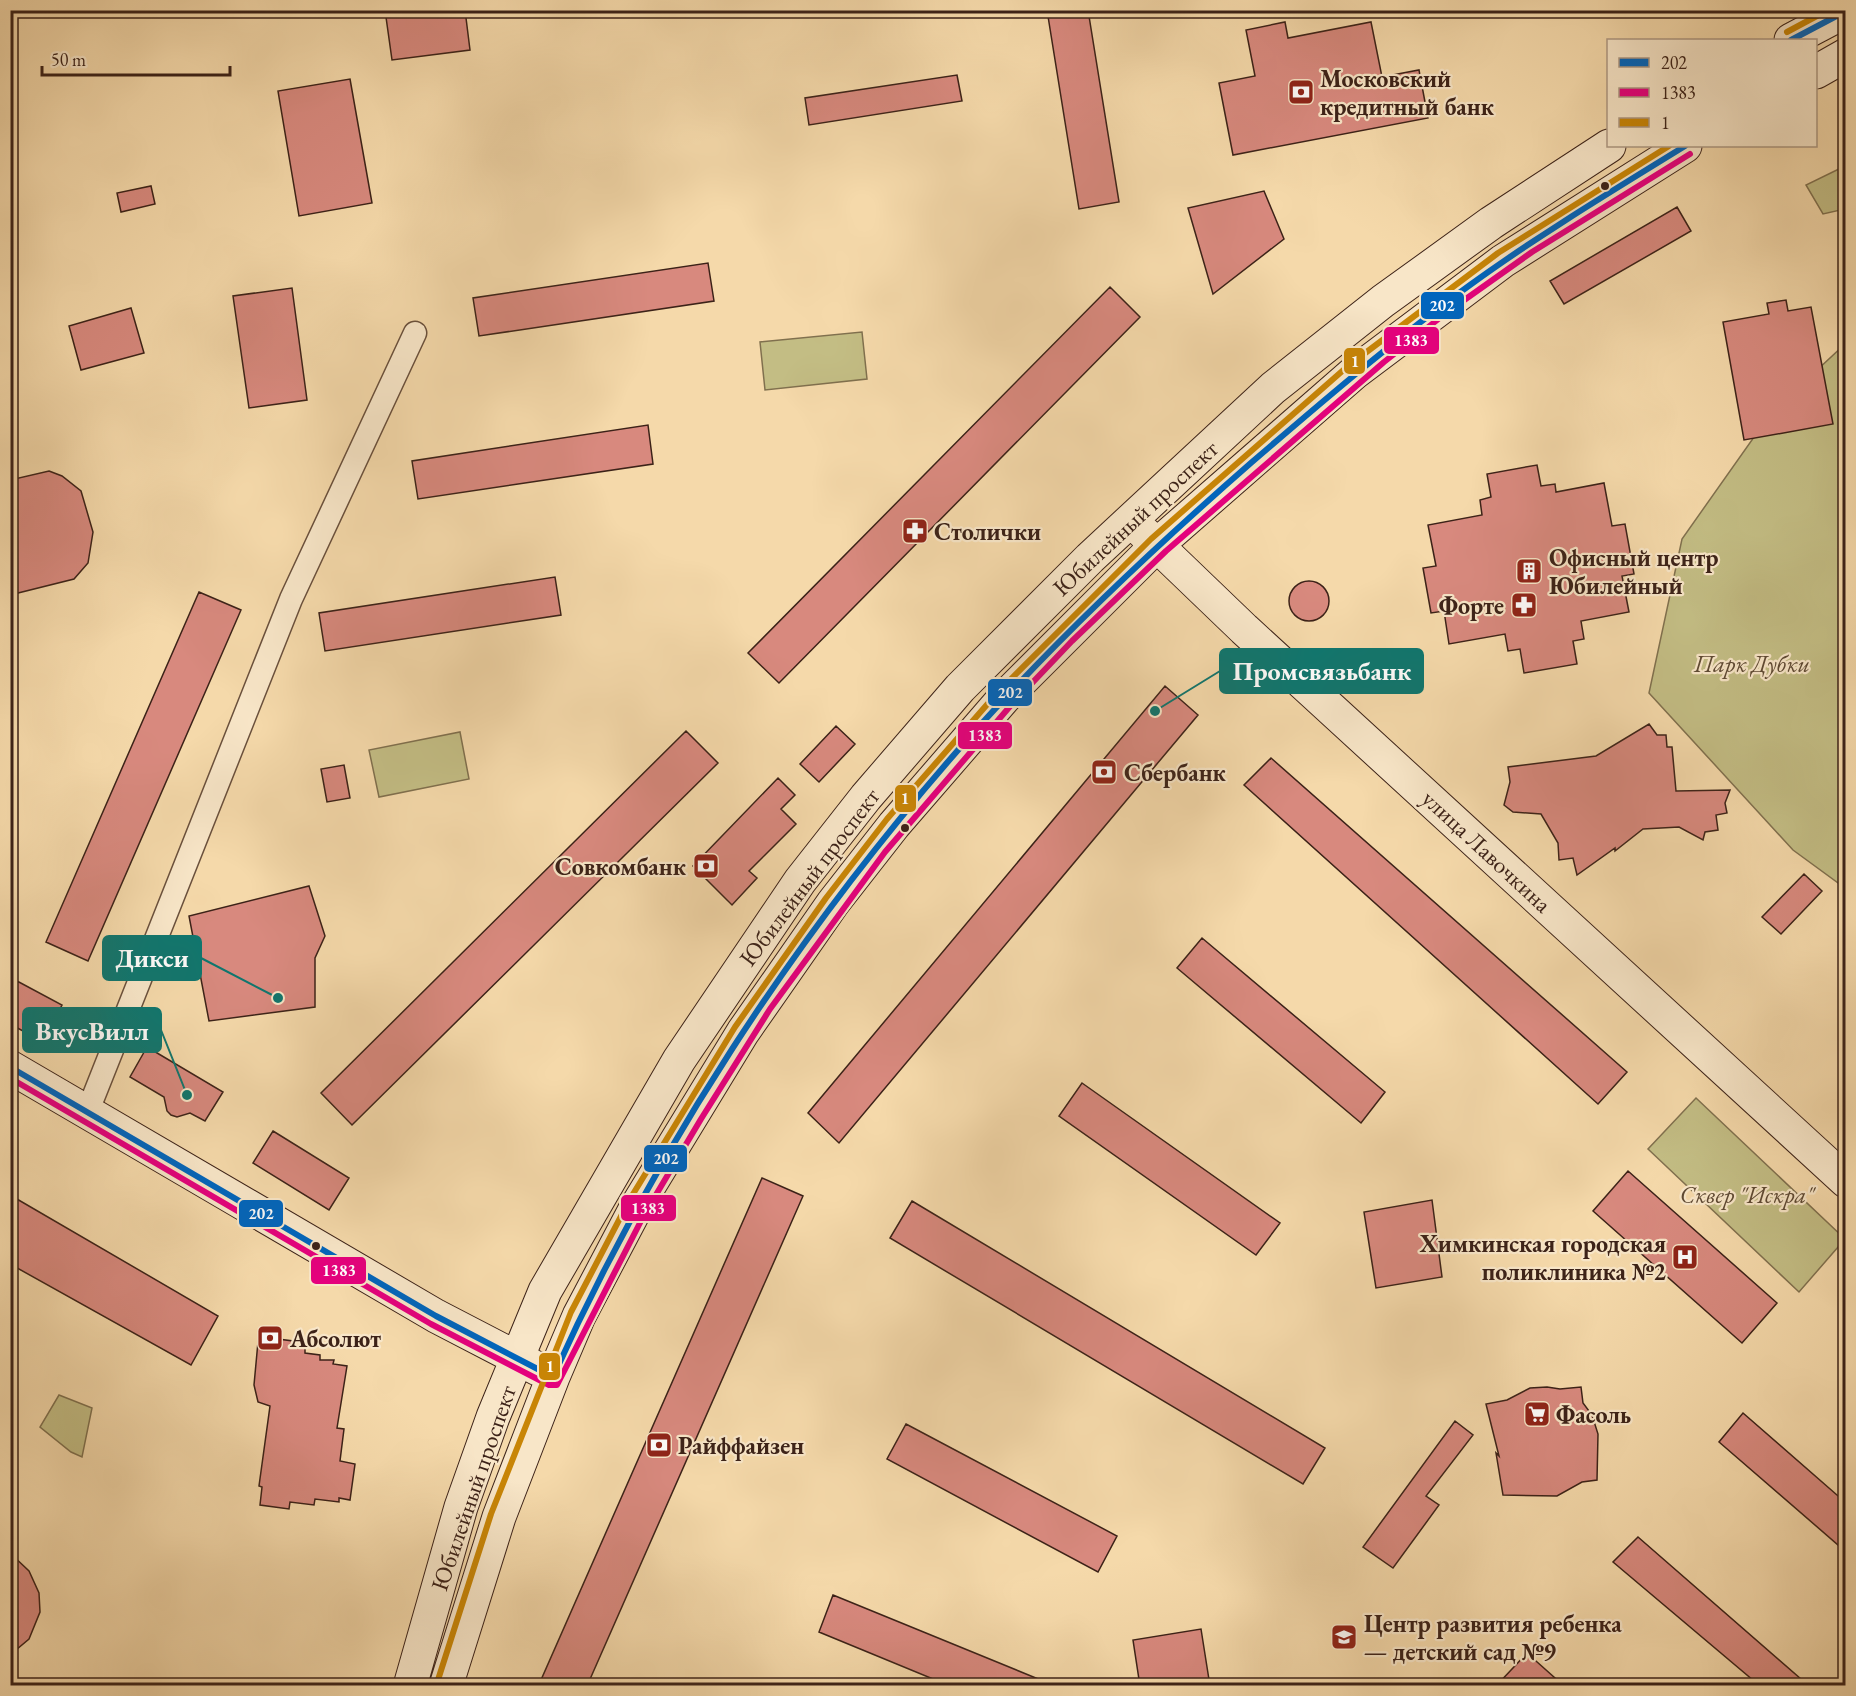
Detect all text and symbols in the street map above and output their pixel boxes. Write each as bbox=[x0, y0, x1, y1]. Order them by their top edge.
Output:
scale bar bbox=[42, 39, 230, 77]
legend bbox=[1607, 39, 1817, 147]
text: 50 m bbox=[51, 48, 86, 71]
text: 202 bbox=[1661, 51, 1687, 74]
place label: Московский кредитный банк bbox=[1320, 63, 1495, 122]
bank icon: Московский кредитный банк bbox=[1286, 77, 1316, 107]
text: 1383 bbox=[1661, 81, 1696, 104]
text: 1 bbox=[1661, 111, 1670, 134]
unlabelled marker bbox=[1599, 180, 1611, 192]
line badge: 202 bbox=[1420, 291, 1465, 320]
text: 202 bbox=[1429, 295, 1455, 316]
line badge: 1383 bbox=[1383, 326, 1440, 355]
text: 1383 bbox=[1394, 330, 1428, 351]
line badge: 1 bbox=[1343, 347, 1366, 375]
text: 1 bbox=[1351, 351, 1359, 372]
street label: Юбилейный проспект bbox=[1046, 433, 1224, 603]
pharmacy icon: Столички bbox=[900, 516, 930, 546]
place label: Столички bbox=[934, 516, 1041, 547]
place label: Офисный центр Юбилейный bbox=[1549, 542, 1719, 601]
building icon: Офисный центр Юбилейный bbox=[1514, 556, 1544, 586]
place label: Форте bbox=[1439, 590, 1504, 621]
pharmacy icon: Форте bbox=[1509, 590, 1539, 620]
park label: Парк Дубки bbox=[1693, 648, 1810, 679]
callout: Промсвязьбанк bbox=[1220, 649, 1423, 693]
text: Промсвязьбанк bbox=[1233, 654, 1412, 688]
line badge: 202 bbox=[987, 678, 1033, 707]
text: 202 bbox=[997, 682, 1023, 703]
line badge: 1383 bbox=[957, 721, 1013, 750]
text: 1383 bbox=[968, 725, 1002, 746]
bank icon: Сбербанк bbox=[1089, 757, 1119, 787]
place label: Сбербанк bbox=[1124, 757, 1227, 788]
street label: Юбилейный проспект bbox=[732, 782, 886, 972]
street label: улица Лавочкина bbox=[1416, 783, 1559, 919]
line badge: 1 bbox=[894, 784, 917, 813]
text: 1 bbox=[901, 788, 909, 809]
unlabelled marker bbox=[899, 822, 911, 834]
place label: Совкомбанк bbox=[555, 851, 687, 882]
bank icon: Совкомбанк bbox=[691, 851, 721, 881]
callout: Дикси bbox=[103, 936, 201, 980]
text: Дикси bbox=[115, 941, 189, 975]
callout: ВкусВилл bbox=[23, 1008, 161, 1052]
text: ВкусВилл bbox=[35, 1014, 149, 1048]
line badge: 202 bbox=[643, 1144, 688, 1173]
text: 202 bbox=[653, 1148, 679, 1169]
park label: Сквер "Искра" bbox=[1680, 1179, 1816, 1210]
line badge: 1383 bbox=[620, 1194, 677, 1222]
text: 1383 bbox=[631, 1198, 665, 1219]
line badge: 202 bbox=[238, 1199, 284, 1228]
text: 202 bbox=[248, 1203, 274, 1224]
place label: Химкинская городская поликлиника №2 bbox=[1419, 1228, 1666, 1287]
unlabelled marker bbox=[310, 1240, 322, 1252]
hospital icon: Химкинская городская поликлиника №2 bbox=[1670, 1242, 1700, 1272]
line badge: 1383 bbox=[310, 1256, 367, 1285]
text: 1383 bbox=[322, 1260, 356, 1281]
bank icon: Абсолют bbox=[255, 1323, 285, 1353]
place label: Абсолют bbox=[289, 1323, 381, 1354]
line badge: 1 bbox=[538, 1352, 561, 1381]
text: 1 bbox=[546, 1356, 554, 1377]
street label: Юбилейный проспект bbox=[423, 1381, 523, 1595]
supermarket icon: Фасоль bbox=[1522, 1399, 1552, 1429]
place label: Фасоль bbox=[1556, 1399, 1631, 1430]
bank icon: Райффайзен bbox=[644, 1430, 674, 1460]
place label: Райффайзен bbox=[678, 1430, 804, 1461]
place label: Центр развития ребенка — детский сад №9 bbox=[1364, 1608, 1622, 1667]
school or university icon: Центр развития ребенка — детский сад №9 bbox=[1329, 1622, 1359, 1652]

